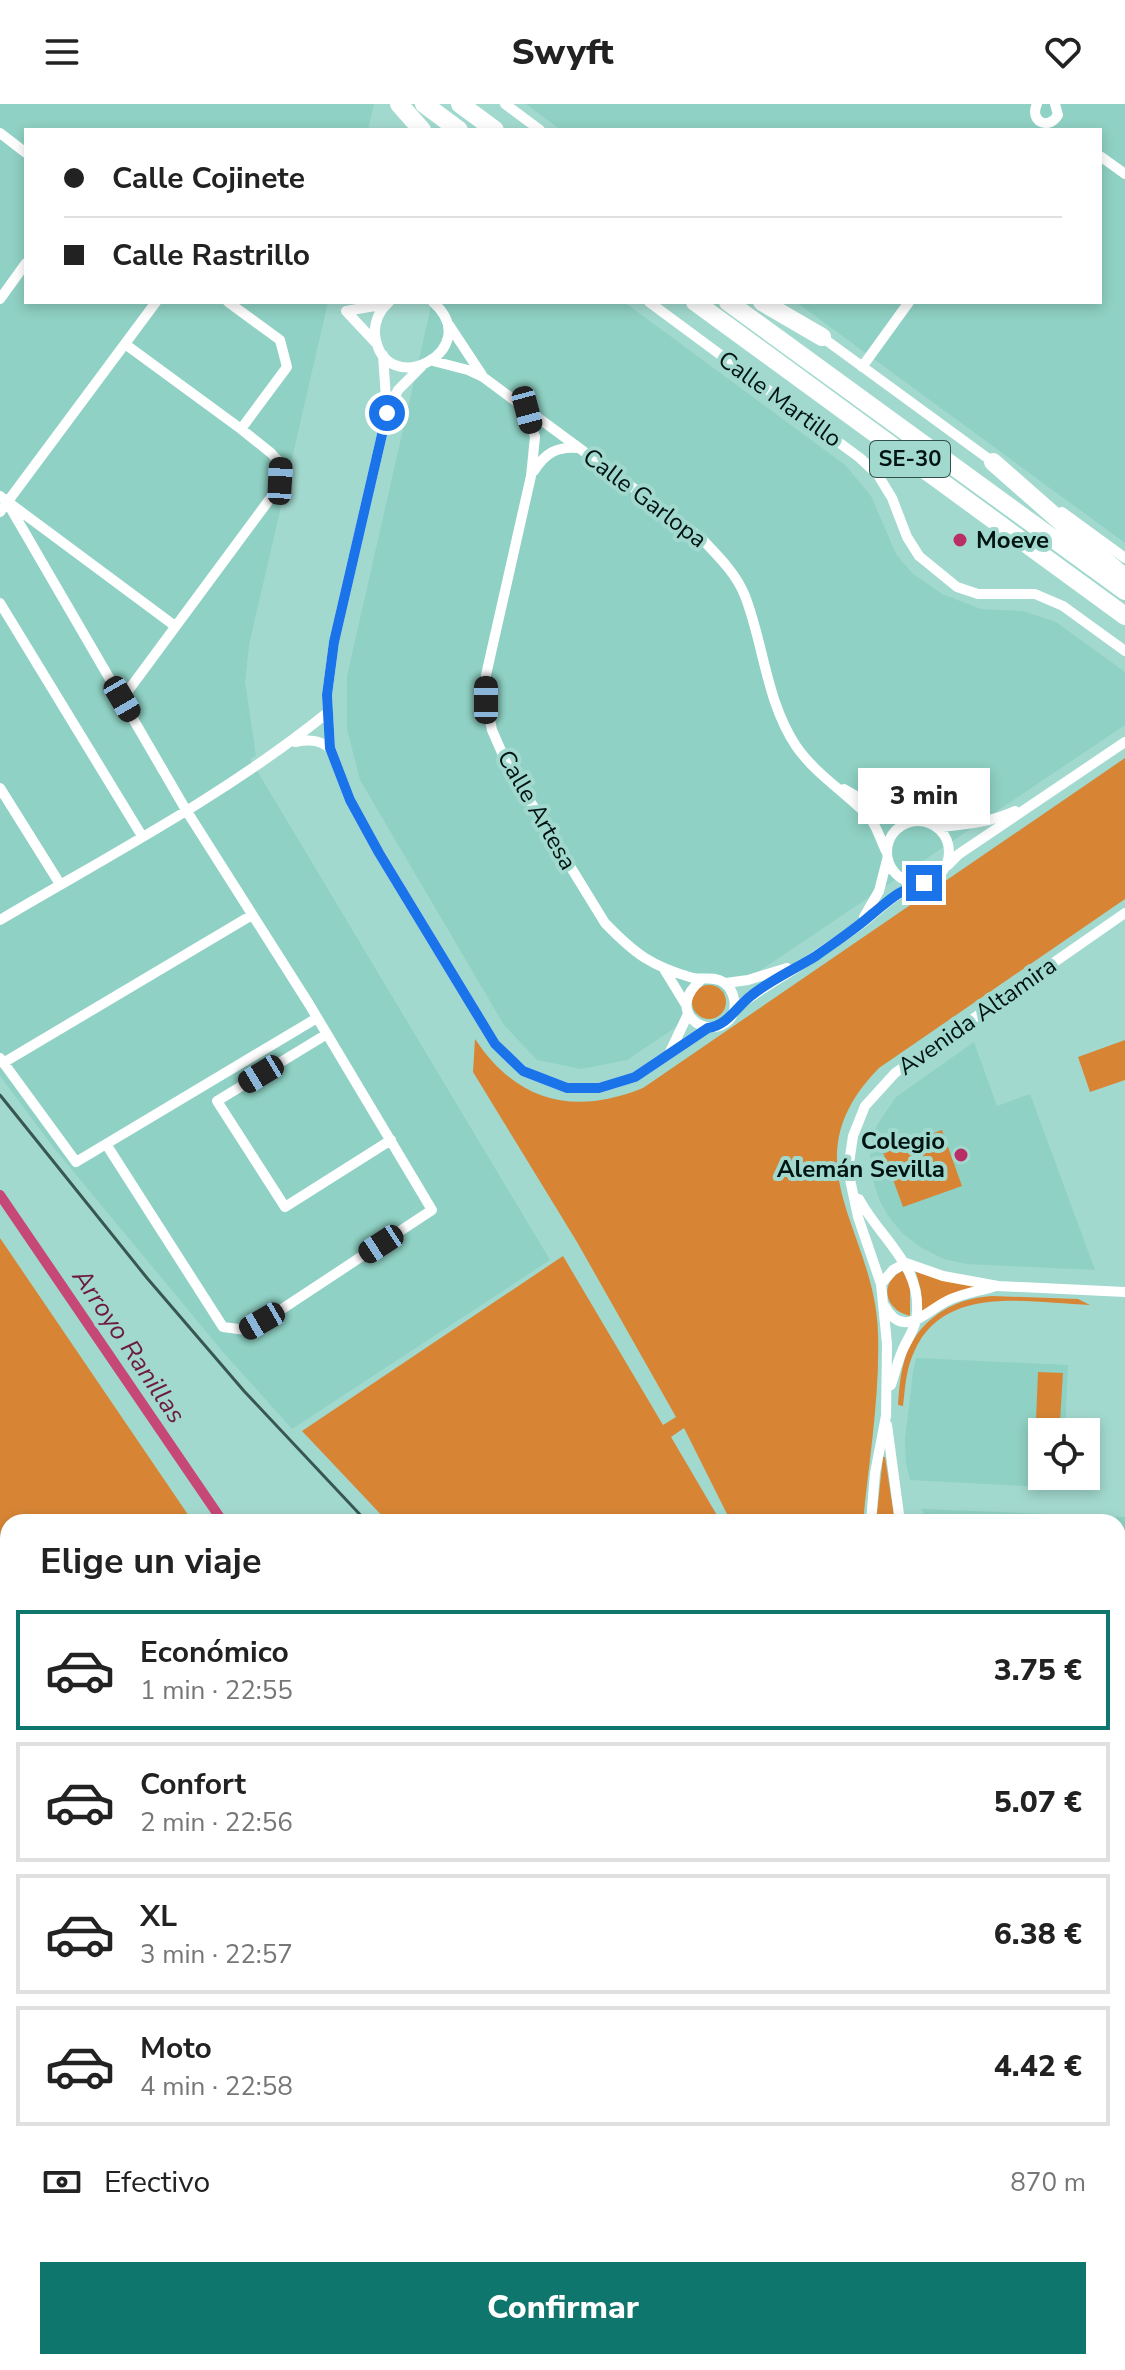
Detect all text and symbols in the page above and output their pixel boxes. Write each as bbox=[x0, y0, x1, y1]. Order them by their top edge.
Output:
text: Swyft bbox=[511, 28, 614, 77]
icon: menu bbox=[40, 30, 84, 74]
icon: heart bbox=[1041, 30, 1085, 74]
text: Calle Cojinete bbox=[112, 158, 305, 199]
text: Calle Rastrillo bbox=[112, 235, 310, 276]
street label: Calle Martillo bbox=[712, 343, 848, 455]
car bbox=[509, 384, 545, 436]
route start bbox=[369, 395, 405, 431]
street label: Calle Garlopa bbox=[577, 441, 713, 555]
road number: SE-30 bbox=[870, 441, 950, 477]
car bbox=[267, 456, 293, 506]
place label: Moeve bbox=[976, 524, 1049, 556]
marker: Moeve bbox=[951, 531, 969, 549]
car bbox=[100, 672, 144, 726]
car bbox=[474, 676, 498, 724]
street label: Calle Artesa bbox=[490, 744, 584, 876]
callout: 3 min bbox=[858, 767, 990, 823]
text: 3 min bbox=[890, 778, 958, 813]
route end bbox=[906, 865, 942, 901]
street label: Avenida Altamira bbox=[891, 949, 1063, 1083]
car bbox=[234, 1051, 288, 1097]
place label: Colegio Alemán Sevilla bbox=[777, 1125, 945, 1185]
marker: Colegio Alemán Sevilla bbox=[952, 1146, 970, 1164]
car bbox=[354, 1221, 408, 1267]
water label: Arroyo Ranillas bbox=[64, 1261, 194, 1430]
car bbox=[235, 1299, 289, 1343]
map controls bbox=[1028, 1418, 1100, 1490]
button: locate bbox=[1028, 1418, 1100, 1490]
text: Elige un viaje bbox=[40, 1537, 261, 1586]
text: Económico bbox=[140, 1632, 289, 1673]
icon: car bbox=[44, 1634, 116, 1706]
text: 3.75 € bbox=[994, 1650, 1082, 1691]
text: 1 min · 22:55 bbox=[140, 1673, 293, 1708]
text: Confort bbox=[140, 1764, 246, 1805]
icon: car bbox=[44, 1766, 116, 1838]
text: 5.07 € bbox=[994, 1782, 1082, 1823]
text: 2 min · 22:56 bbox=[140, 1805, 293, 1840]
text: XL bbox=[140, 1896, 177, 1937]
icon: car bbox=[44, 1898, 116, 1970]
text: 6.38 € bbox=[994, 1914, 1082, 1955]
text: 3 min · 22:57 bbox=[140, 1937, 293, 1972]
text: Moto bbox=[140, 2028, 212, 2069]
icon: car bbox=[44, 2030, 116, 2102]
text: 4.42 € bbox=[994, 2046, 1082, 2087]
text: 4 min · 22:58 bbox=[140, 2069, 293, 2104]
icon: cash bbox=[40, 2160, 84, 2204]
text: Efectivo bbox=[104, 2162, 210, 2203]
text: 870 m bbox=[1010, 2165, 1086, 2200]
button: Confirmar bbox=[40, 2262, 1086, 2354]

